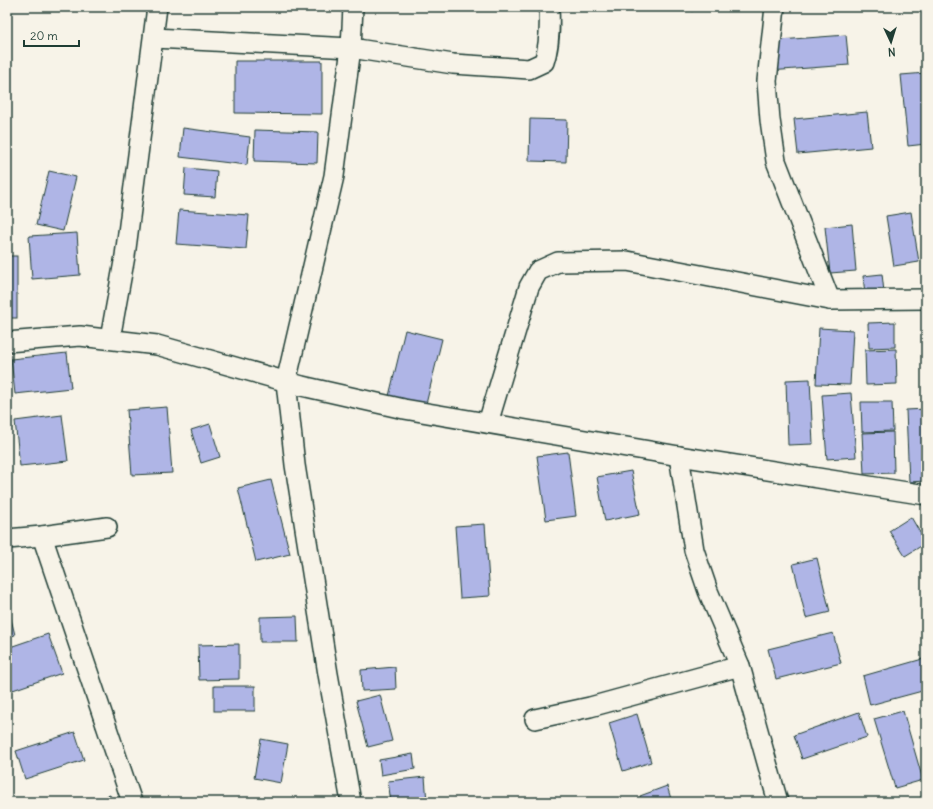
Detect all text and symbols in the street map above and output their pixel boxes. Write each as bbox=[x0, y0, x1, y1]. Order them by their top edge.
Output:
scale bar bbox=[24, 22, 79, 48]
north arrow bbox=[871, 22, 911, 62]
text: 20 m bbox=[30, 28, 58, 43]
text: N bbox=[887, 45, 896, 59]

